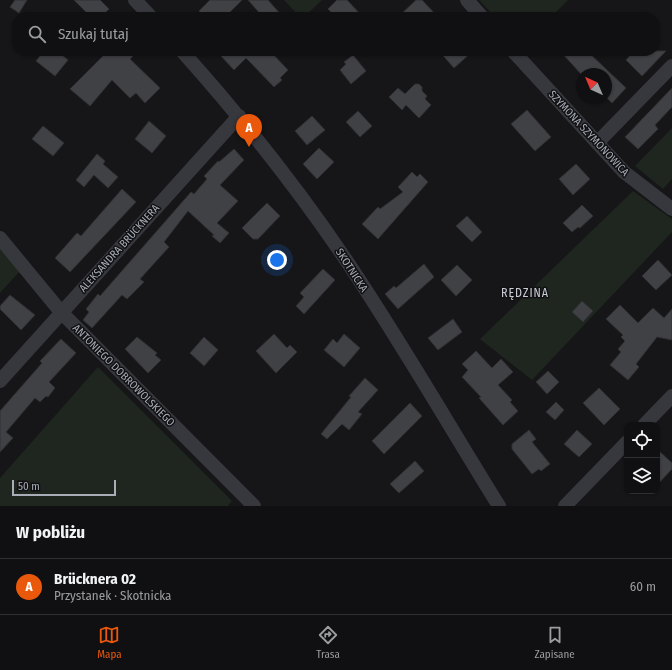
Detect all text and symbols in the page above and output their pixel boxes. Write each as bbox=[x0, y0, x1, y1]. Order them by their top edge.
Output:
search box bbox=[12, 12, 660, 56]
icon: search bbox=[26, 23, 48, 45]
text: Szukaj tutaj bbox=[58, 25, 129, 43]
north arrow bbox=[576, 68, 612, 104]
street label: SZYMONA SZYMONOWICA bbox=[546, 88, 632, 179]
pin: A bbox=[236, 114, 262, 147]
street label: ALEKSANDRA BRÜCKNERA bbox=[77, 202, 162, 295]
street label: SKOTNICKA bbox=[333, 246, 371, 295]
your location bbox=[267, 250, 287, 270]
district label: RĘDZINA bbox=[501, 286, 549, 300]
street label: ANTONIEGO DOBROWOLSKIEGO bbox=[70, 322, 177, 429]
map controls bbox=[624, 422, 660, 494]
button: locate bbox=[624, 422, 660, 458]
button: layers bbox=[624, 458, 660, 494]
scale bar bbox=[12, 478, 116, 497]
text: 50 m bbox=[18, 480, 40, 493]
text: W pobliżu bbox=[16, 522, 85, 543]
text: Brücknera 02 bbox=[54, 570, 136, 588]
text: A bbox=[25, 579, 33, 594]
text: 60 m bbox=[630, 579, 656, 594]
text: Przystanek · Skotnicka bbox=[54, 588, 171, 603]
tab: Mapa bbox=[97, 624, 122, 661]
tab: Trasa bbox=[316, 624, 340, 661]
tab: Zapisane bbox=[534, 624, 575, 661]

